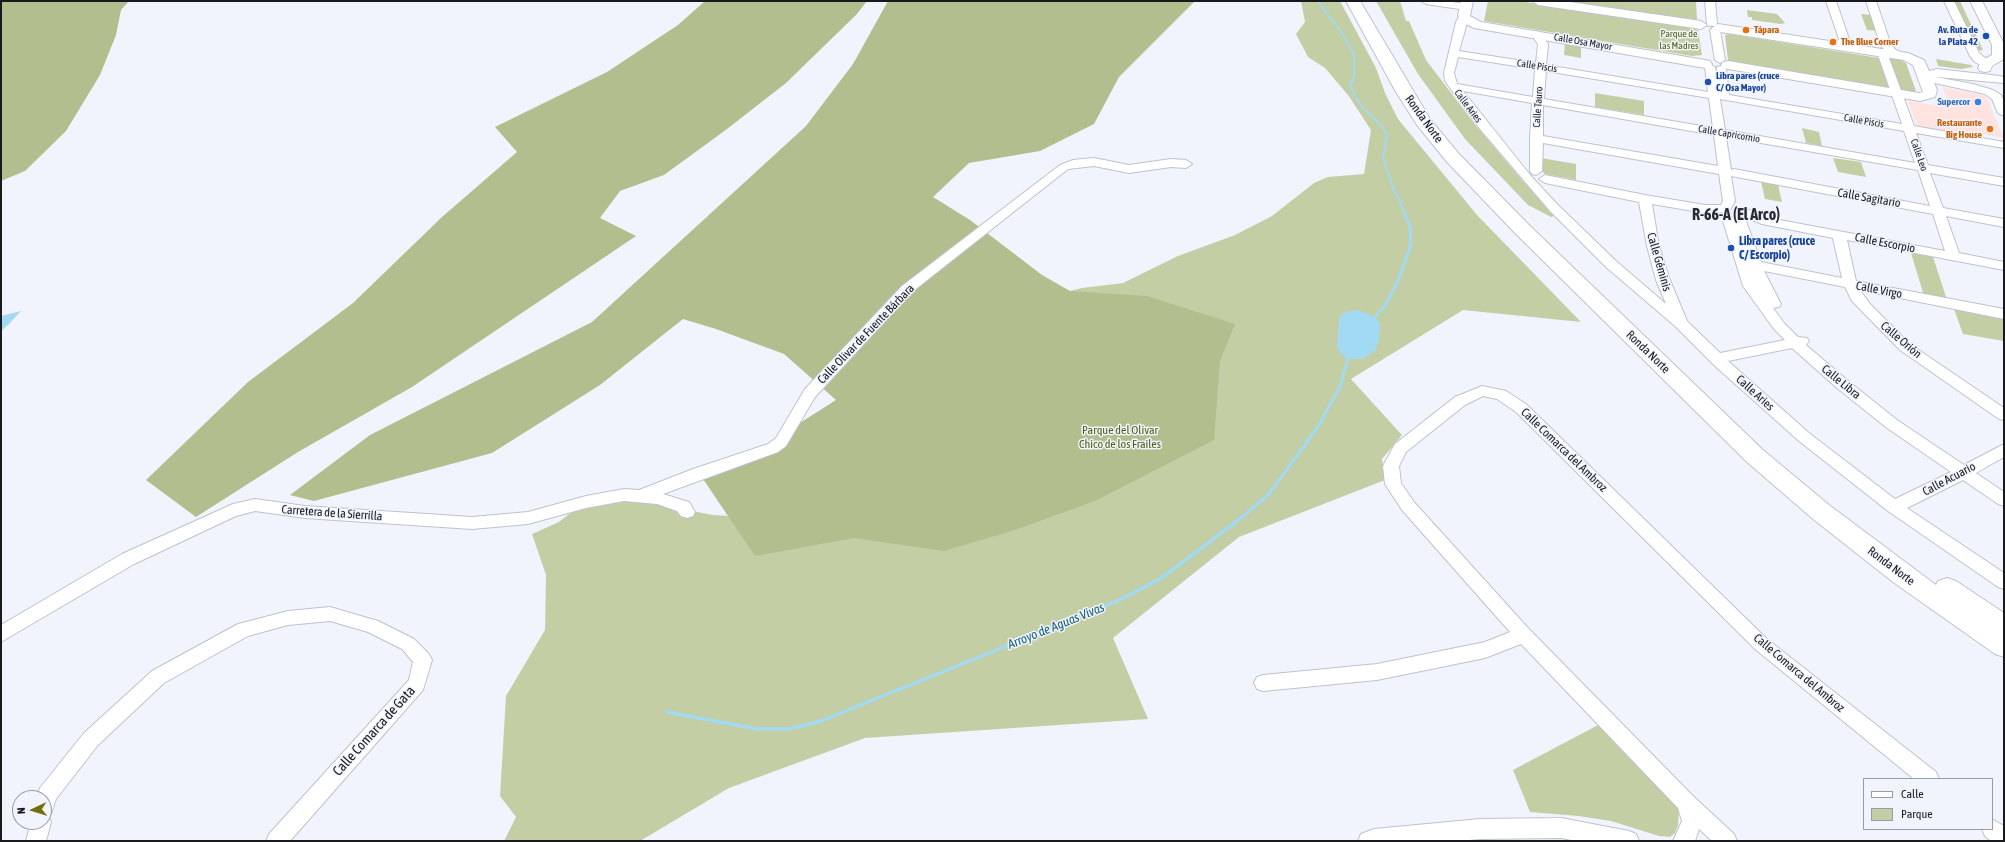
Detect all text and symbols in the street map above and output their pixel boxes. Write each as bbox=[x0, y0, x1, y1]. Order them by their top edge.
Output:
place label: Tápara bbox=[1754, 24, 1779, 36]
place label: Av. Ruta de la Plata 42 bbox=[1938, 24, 1978, 48]
marker: Tápara bbox=[1741, 25, 1751, 35]
park label: Parque de las Madres bbox=[1659, 28, 1699, 52]
street label: Calle Osa Mayor bbox=[1553, 31, 1613, 53]
marker: Av. Ruta de la Plata 42 bbox=[1981, 31, 1991, 41]
place label: The Blue Corner bbox=[1841, 36, 1899, 48]
marker: The Blue Corner bbox=[1828, 37, 1838, 47]
street label: Calle Piscis bbox=[1516, 57, 1558, 75]
place label: Libra pares (cruce C/ Osa Mayor) bbox=[1716, 70, 1780, 94]
marker: Libra pares (cruce C/ Osa Mayor) bbox=[1703, 77, 1713, 87]
street label: Calle Tauro bbox=[1531, 86, 1545, 128]
street label: Calle Aries bbox=[1452, 87, 1484, 125]
street label: Ronda Norte bbox=[1402, 92, 1446, 146]
place label: Supercor bbox=[1937, 96, 1970, 108]
marker: Supercor bbox=[1973, 97, 1983, 107]
street label: Calle Piscis bbox=[1843, 112, 1885, 130]
place label: Restaurante Big House bbox=[1937, 117, 1982, 140]
street label: Calle Capricornio bbox=[1697, 123, 1761, 145]
marker: Restaurante Big House bbox=[1985, 124, 1995, 134]
street label: Calle Leo bbox=[1908, 137, 1930, 173]
street label: Calle Sagitario bbox=[1836, 185, 1902, 211]
district label: R-66-A (El Arco) bbox=[1692, 205, 1780, 225]
street label: Calle Escorpio bbox=[1854, 230, 1916, 256]
street label: Calle Géminis bbox=[1644, 231, 1674, 293]
place label: Libra pares (cruce C/ Escorpio) bbox=[1739, 234, 1815, 262]
marker: Libra pares (cruce C/ Escorpio) bbox=[1726, 243, 1736, 253]
street label: Calle Virgo bbox=[1855, 278, 1903, 302]
street label: Calle Olivar de Fuente Bárbara bbox=[815, 281, 917, 387]
street label: Calle Orión bbox=[1878, 319, 1924, 361]
street label: Ronda Norte bbox=[1623, 328, 1673, 376]
street label: Calle Libra bbox=[1818, 362, 1864, 402]
street label: Calle Aries bbox=[1733, 372, 1777, 414]
street label: Calle Comarca del Ambroz bbox=[1518, 405, 1610, 495]
park label: Parque del Olivar Chico de los Frailes bbox=[1079, 423, 1161, 451]
street label: Calle Acuario bbox=[1920, 459, 1978, 499]
street label: Carretera de la Sierrilla bbox=[281, 502, 383, 524]
street label: Ronda Norte bbox=[1865, 544, 1917, 588]
water label: Arroyo de Aguas Vivas bbox=[1005, 599, 1107, 653]
street label: Calle Comarca del Ambroz bbox=[1751, 631, 1847, 715]
street label: Calle Comarca de Gata bbox=[329, 683, 419, 779]
legend bbox=[1863, 778, 1993, 830]
text: Calle bbox=[1901, 787, 1924, 801]
north arrow bbox=[12, 790, 52, 830]
text: N bbox=[15, 807, 27, 814]
text: Parque bbox=[1901, 807, 1933, 821]

